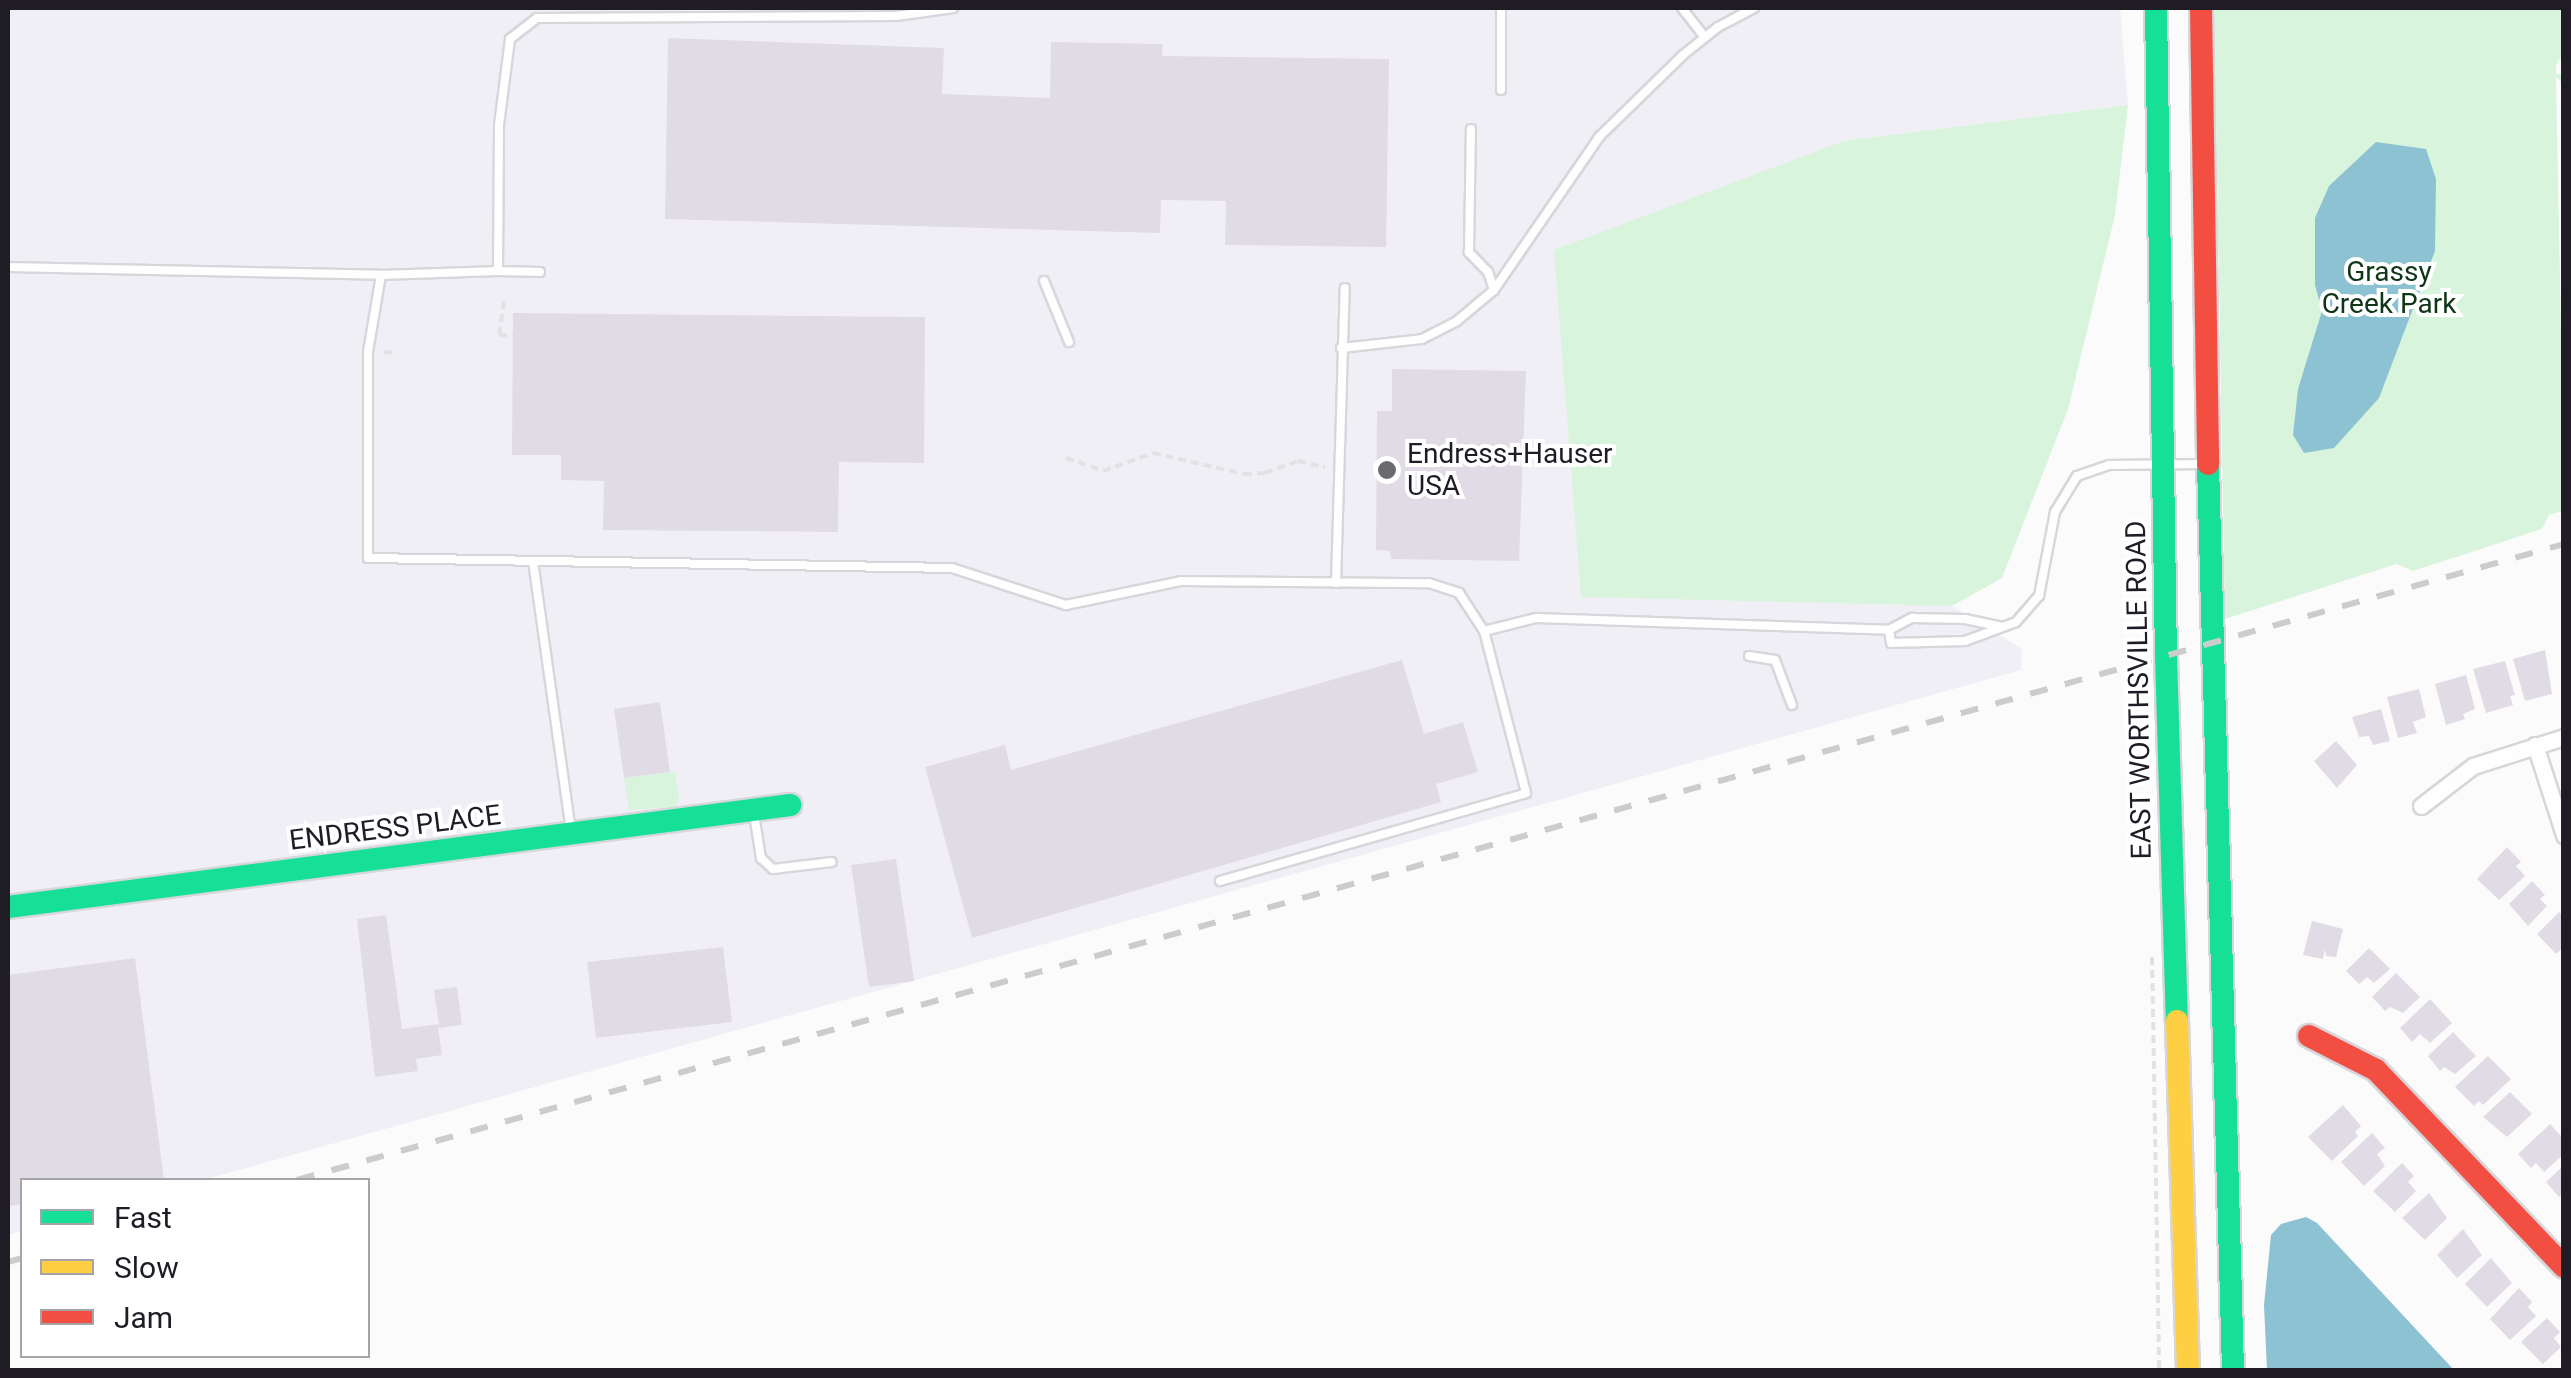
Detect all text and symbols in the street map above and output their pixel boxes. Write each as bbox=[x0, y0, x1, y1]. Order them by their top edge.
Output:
park label: Grassy Creek Park bbox=[2322, 255, 2456, 321]
place label: Endress+Hauser USA bbox=[1407, 437, 1612, 503]
marker: Endress+Hauser USA bbox=[1376, 459, 1398, 481]
street label: EAST WORTHSVILLE ROAD bbox=[2119, 520, 2159, 860]
street label: ENDRESS PLACE bbox=[287, 798, 503, 858]
legend bbox=[20, 1178, 370, 1358]
text: Fast bbox=[114, 1200, 172, 1235]
text: Slow bbox=[114, 1250, 179, 1285]
text: Jam bbox=[114, 1300, 173, 1335]

